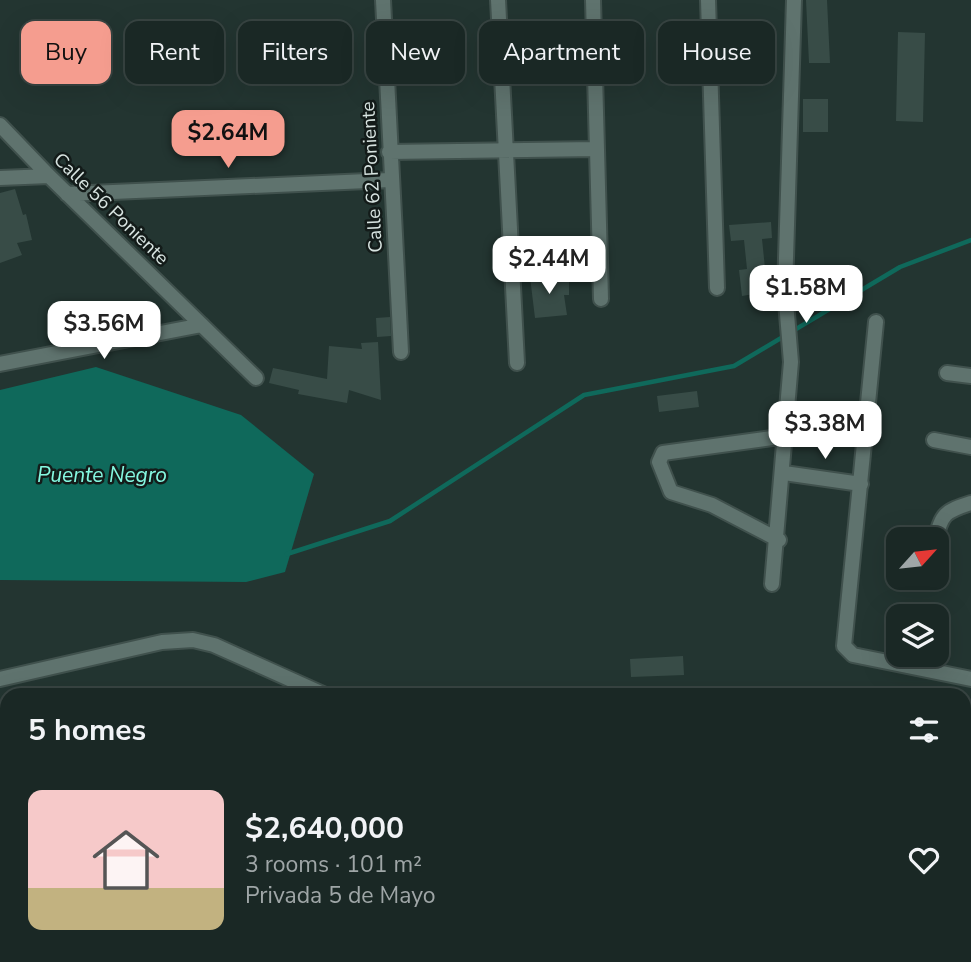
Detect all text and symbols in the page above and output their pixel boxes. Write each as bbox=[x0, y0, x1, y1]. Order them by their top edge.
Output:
chip: Buy bbox=[21, 21, 111, 84]
chip: Rent bbox=[125, 21, 224, 84]
chip: Filters bbox=[238, 21, 352, 84]
chip: New bbox=[366, 21, 465, 84]
chip: Apartment bbox=[479, 21, 644, 84]
chip: House bbox=[658, 21, 775, 84]
street label: Calle 62 Poniente bbox=[355, 101, 389, 253]
pin: $2.64M bbox=[171, 110, 285, 170]
text: $2.64M bbox=[188, 117, 268, 148]
street label: Calle 56 Poniente bbox=[48, 147, 174, 271]
pin: $2.44M bbox=[492, 236, 606, 296]
text: $2.44M bbox=[509, 243, 589, 274]
pin: $1.58M bbox=[749, 266, 863, 325]
text: $1.58M bbox=[766, 272, 846, 303]
pin: $3.56M bbox=[47, 302, 161, 361]
text: $3.56M bbox=[64, 308, 144, 339]
pin: $3.38M bbox=[768, 402, 882, 461]
text: $3.38M bbox=[785, 408, 865, 439]
water label: Puente Negro bbox=[37, 461, 167, 489]
north arrow bbox=[886, 527, 948, 590]
map controls bbox=[886, 527, 949, 667]
button: layers bbox=[886, 604, 949, 667]
text: 5 homes bbox=[28, 710, 146, 751]
icon: filters bbox=[905, 711, 943, 749]
text: $2,640,000 bbox=[245, 808, 404, 849]
icon: home bbox=[84, 818, 168, 902]
icon: heart bbox=[905, 841, 943, 879]
text: 3 rooms · 101 m² bbox=[245, 849, 422, 880]
text: Privada 5 de Mayo bbox=[245, 880, 436, 911]

